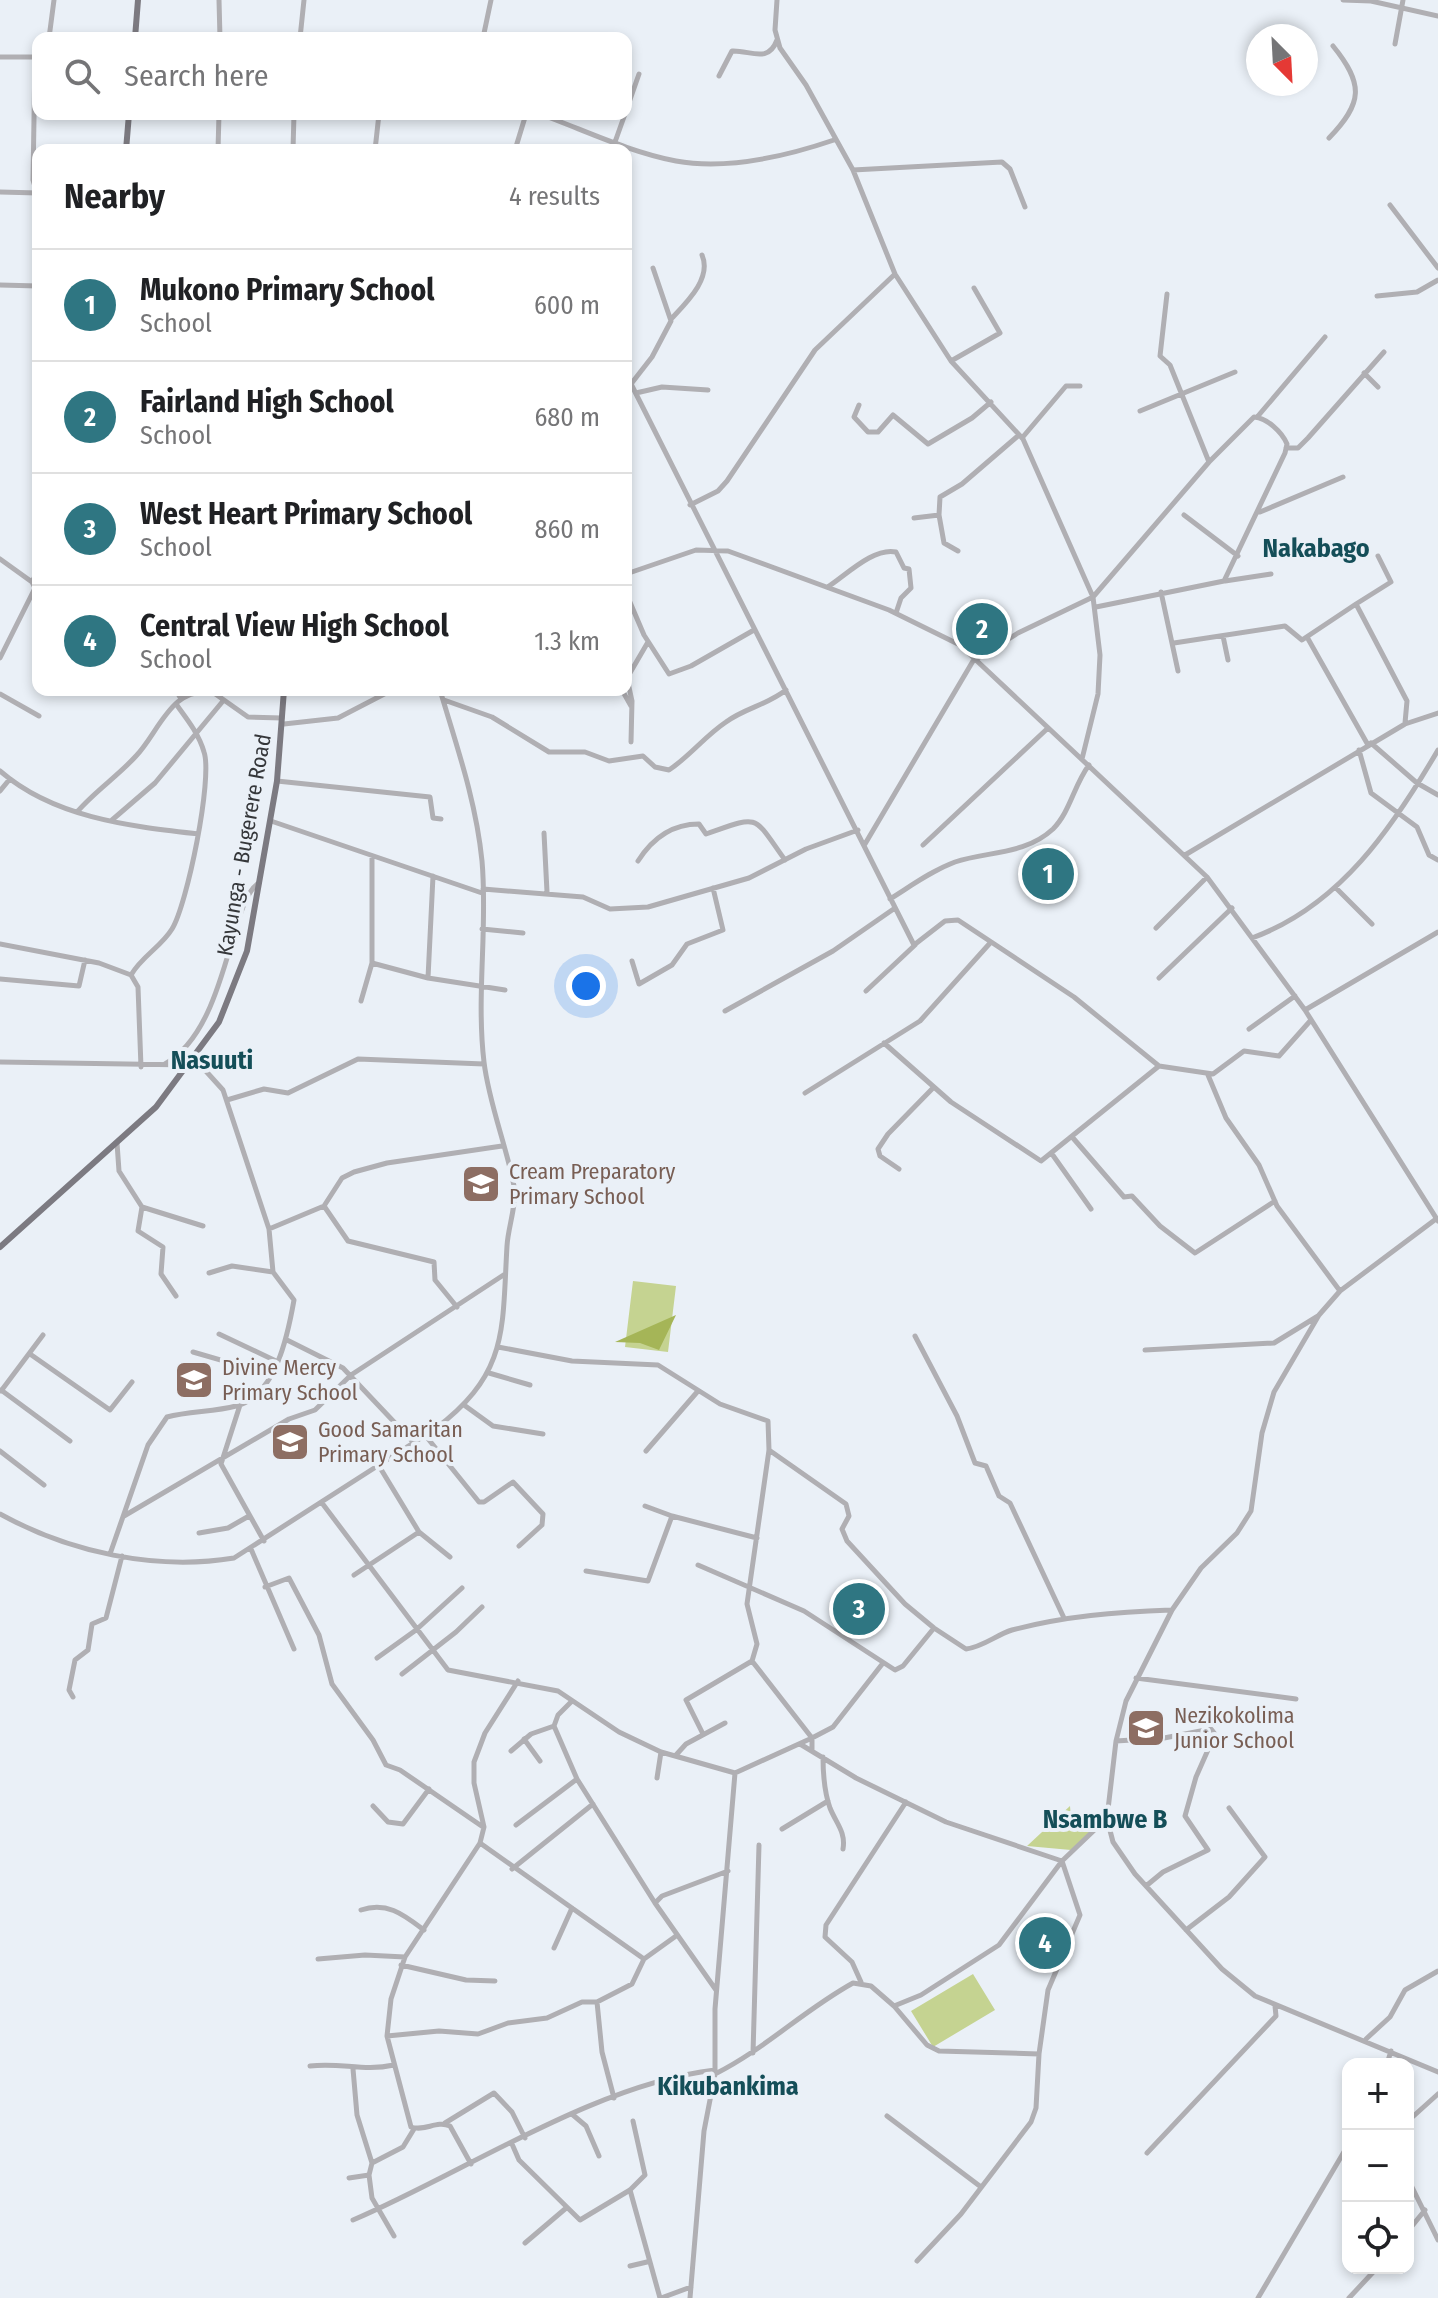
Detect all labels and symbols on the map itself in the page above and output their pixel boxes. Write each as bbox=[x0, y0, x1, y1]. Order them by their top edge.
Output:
north arrow bbox=[1246, 24, 1318, 96]
district label: Nakabago bbox=[1262, 533, 1370, 564]
pin: 2 bbox=[956, 599, 1008, 659]
street label: Kayunga - Bugerere Road bbox=[211, 732, 277, 958]
pin: 1 bbox=[1022, 844, 1074, 904]
your location bbox=[566, 966, 606, 1006]
district label: Nasuuti bbox=[171, 1045, 253, 1076]
place label: Cream Preparatory Primary School bbox=[509, 1158, 676, 1210]
school or university icon: Cream Preparatory Primary School bbox=[460, 1163, 502, 1205]
place label: Divine Mercy Primary School bbox=[222, 1354, 358, 1406]
school or university icon: Divine Mercy Primary School bbox=[173, 1359, 215, 1401]
place label: Good Samaritan Primary School bbox=[318, 1416, 463, 1468]
school or university icon: Good Samaritan Primary School bbox=[269, 1421, 311, 1463]
pin: 3 bbox=[833, 1579, 885, 1639]
place label: Nezikokolima Junior School bbox=[1174, 1702, 1295, 1754]
school or university icon: Nezikokolima Junior School bbox=[1125, 1707, 1167, 1749]
district label: Nsambwe B bbox=[1043, 1804, 1168, 1835]
pin: 4 bbox=[1019, 1913, 1071, 1973]
district label: Kikubankima bbox=[657, 2071, 799, 2102]

